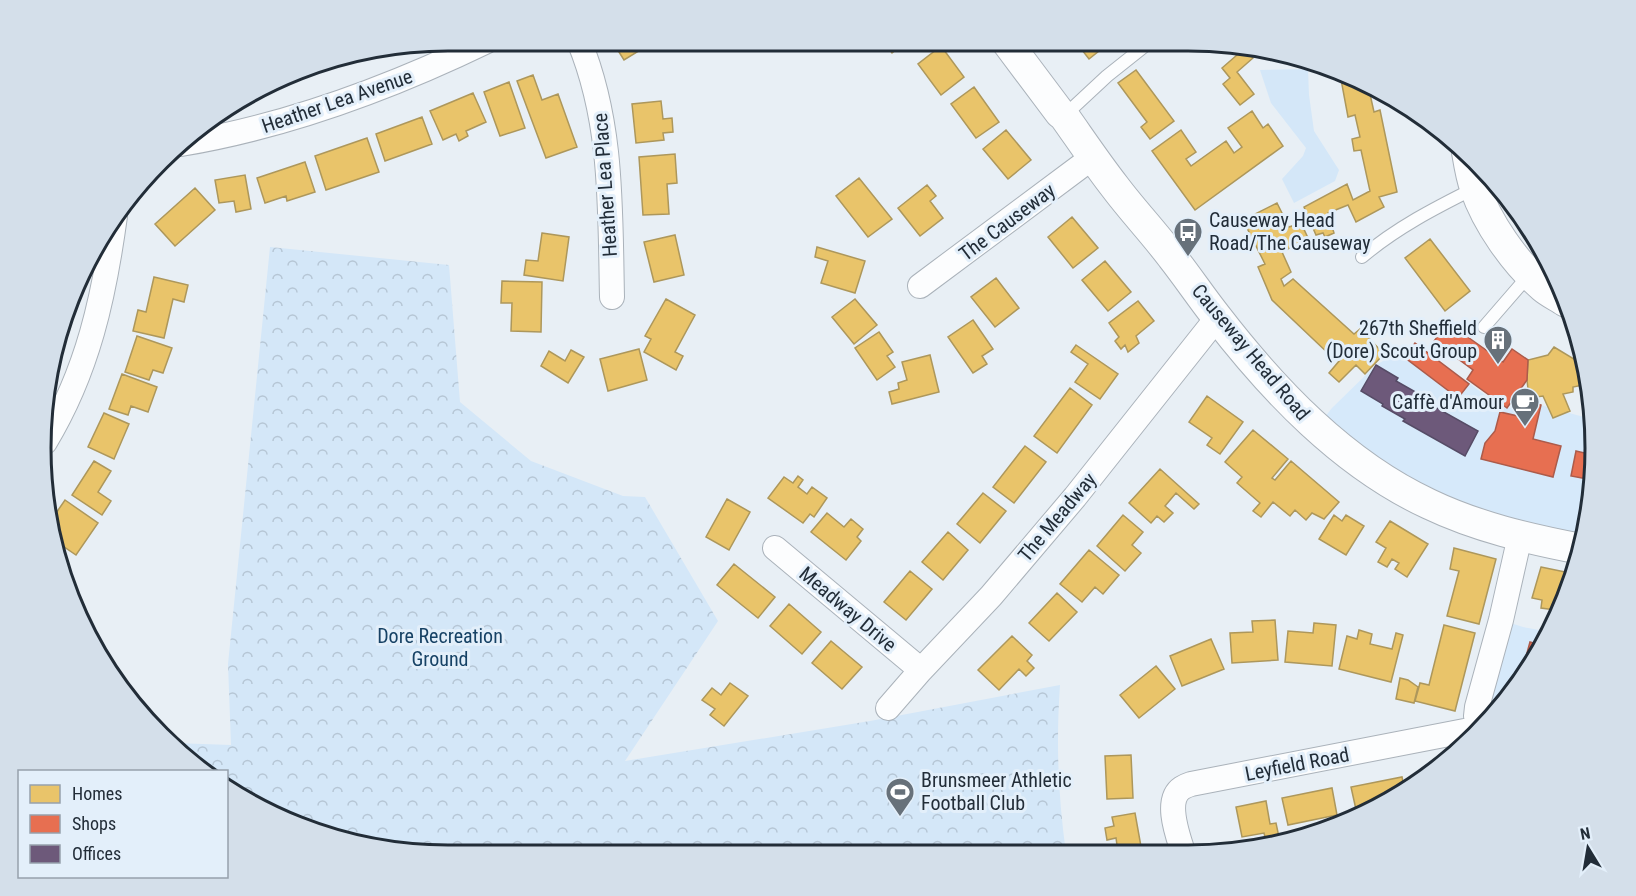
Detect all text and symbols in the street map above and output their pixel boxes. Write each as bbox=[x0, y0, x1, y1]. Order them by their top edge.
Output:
street label: Heather Lea Avenue bbox=[259, 64, 415, 138]
street label: Heather Lea Place bbox=[588, 112, 622, 258]
street label: The Causeway bbox=[954, 178, 1060, 266]
place label: Causeway Head Road/The Causeway bbox=[1209, 208, 1370, 255]
bus stop icon: Causeway Head Road/The Causeway bbox=[1172, 216, 1204, 258]
street label: Causeway Head Road bbox=[1187, 279, 1315, 425]
place label: 267th Sheffield (Dore) Scout Group bbox=[1326, 316, 1477, 363]
building icon: 267th Sheffield (Dore) Scout Group bbox=[1482, 324, 1514, 366]
cafe icon: Caffè d'Amour bbox=[1509, 386, 1541, 428]
place label: Caffè d'Amour bbox=[1392, 390, 1504, 414]
street label: The Meadway bbox=[1013, 468, 1101, 566]
street label: Meadway Drive bbox=[795, 561, 901, 657]
park label: Dore Recreation Ground bbox=[377, 624, 503, 671]
street label: Leyfield Road bbox=[1243, 742, 1351, 786]
place label: Brunsmeer Athletic Football Club bbox=[921, 768, 1072, 815]
legend bbox=[18, 770, 228, 878]
sports icon: Brunsmeer Athletic Football Club bbox=[884, 776, 916, 818]
text: Homes bbox=[72, 783, 122, 804]
text: Shops bbox=[72, 813, 116, 834]
north arrow bbox=[1558, 818, 1618, 878]
text: N bbox=[1579, 824, 1592, 844]
text: Offices bbox=[72, 843, 121, 864]

